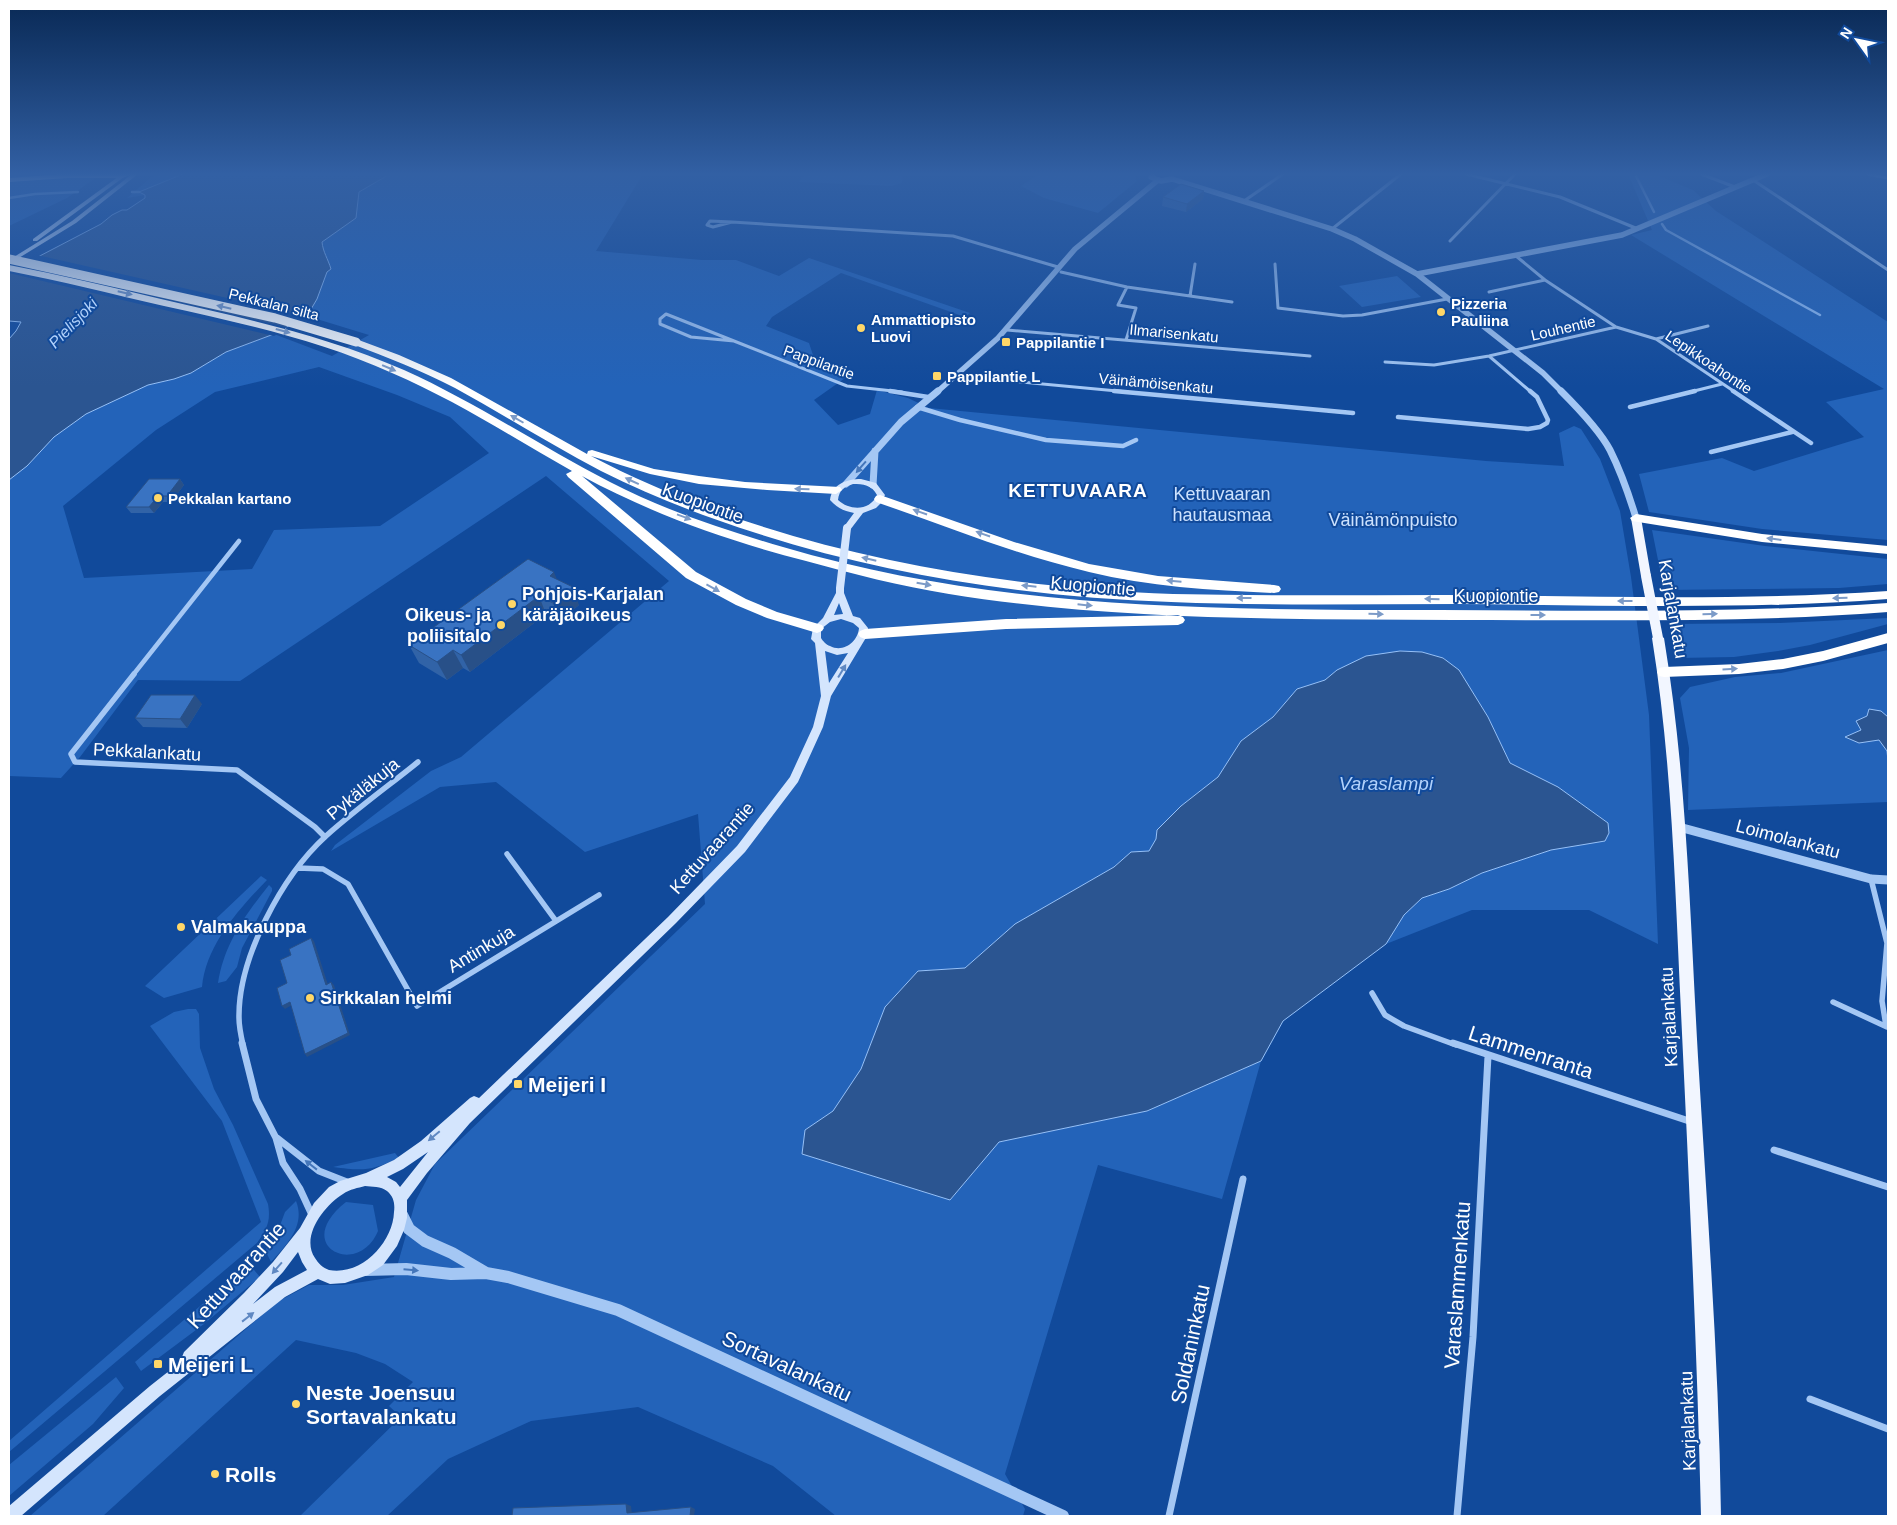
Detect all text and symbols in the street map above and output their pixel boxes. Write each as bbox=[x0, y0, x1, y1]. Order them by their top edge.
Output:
north arrow bbox=[1832, 15, 1882, 65]
text: N bbox=[1837, 24, 1856, 42]
street label: Pekkalan silta bbox=[227, 285, 322, 324]
one-way arrow bbox=[117, 290, 133, 298]
water label: Pielisjoki bbox=[45, 294, 101, 351]
place label: Pizzeria Pauliina bbox=[1451, 295, 1509, 329]
one-way arrow bbox=[216, 302, 232, 310]
marker: Pizzeria Pauliina bbox=[1435, 306, 1447, 318]
place label: Ammattiopisto Luovi bbox=[871, 311, 976, 345]
street label: Louhentie bbox=[1529, 312, 1597, 344]
street label: Ilmarisenkatu bbox=[1129, 321, 1219, 345]
marker: Ammattiopisto Luovi bbox=[855, 322, 867, 334]
one-way arrow bbox=[275, 327, 290, 335]
street label: Lepikkoahontie bbox=[1662, 327, 1756, 397]
place label: Pappilantie I bbox=[1016, 334, 1104, 351]
marker: Pappilantie I bbox=[1000, 336, 1012, 348]
street label: Pappilantie bbox=[781, 341, 857, 383]
one-way arrow bbox=[382, 364, 396, 372]
place label: Pappilantie L bbox=[947, 368, 1040, 385]
marker: Pappilantie L bbox=[931, 370, 943, 382]
street label: Väinämöisenkatu bbox=[1098, 370, 1214, 396]
one-way arrow bbox=[509, 415, 524, 423]
one-way arrow bbox=[855, 460, 866, 473]
one-way arrow bbox=[625, 477, 639, 485]
street label: Kuopiontie bbox=[660, 479, 746, 527]
district label: KETTUVAARA bbox=[1008, 480, 1148, 501]
one-way arrow bbox=[794, 484, 810, 492]
park label: Kettuvaaran hautausmaa bbox=[1172, 484, 1273, 525]
place label: Pekkalan kartano bbox=[168, 490, 291, 507]
marker: Pekkalan kartano bbox=[152, 492, 164, 504]
one-way arrow bbox=[912, 508, 927, 516]
park label: Väinämönpuisto bbox=[1328, 510, 1458, 530]
one-way arrow bbox=[676, 514, 691, 521]
one-way arrow bbox=[976, 530, 991, 537]
one-way arrow bbox=[1766, 535, 1782, 543]
one-way arrow bbox=[861, 555, 876, 563]
street label: Karjalankatu bbox=[1654, 558, 1692, 660]
street label: Kuopiontie bbox=[1050, 572, 1136, 600]
one-way arrow bbox=[1166, 577, 1182, 585]
one-way arrow bbox=[916, 580, 932, 588]
one-way arrow bbox=[1021, 582, 1037, 590]
place label: Pohjois-Karjalan käräjäoikeus bbox=[522, 584, 664, 625]
one-way arrow bbox=[707, 584, 720, 593]
street label: Kuopiontie bbox=[1453, 586, 1539, 606]
one-way arrow bbox=[1235, 594, 1251, 602]
one-way arrow bbox=[1831, 594, 1847, 602]
one-way arrow bbox=[1423, 595, 1439, 603]
one-way arrow bbox=[1616, 597, 1632, 605]
marker: Pohjois-Karjalan käräjäoikeus bbox=[506, 598, 518, 610]
one-way arrow bbox=[1077, 601, 1093, 609]
place label: Oikeus- ja poliisitalo bbox=[405, 605, 492, 646]
one-way arrow bbox=[1368, 610, 1384, 618]
one-way arrow bbox=[1702, 610, 1718, 618]
one-way arrow bbox=[1531, 611, 1547, 619]
marker: Oikeus- ja poliisitalo bbox=[495, 619, 507, 631]
one-way arrow bbox=[837, 664, 846, 677]
one-way arrow bbox=[1722, 665, 1738, 673]
street label: Pekkalankatu bbox=[93, 739, 201, 765]
street label: Pykäläkuja bbox=[323, 753, 404, 824]
water label: Varaslampi bbox=[1339, 773, 1434, 794]
street label: Kettuvaarantie bbox=[666, 798, 758, 898]
street label: Loimolankatu bbox=[1734, 815, 1842, 863]
place label: Valmakauppa bbox=[191, 917, 307, 937]
marker: Valmakauppa bbox=[175, 921, 187, 933]
street label: Antinkuja bbox=[444, 921, 519, 977]
street label: Karjalankatu bbox=[1656, 967, 1682, 1067]
place label: Sirkkalan helmi bbox=[320, 988, 452, 1008]
marker: Sirkkalan helmi bbox=[304, 992, 316, 1004]
street label: Lammenranta bbox=[1466, 1021, 1596, 1083]
place label: Meijeri I bbox=[528, 1073, 606, 1096]
marker: Meijeri I bbox=[512, 1078, 524, 1090]
one-way arrow bbox=[427, 1131, 440, 1142]
one-way arrow bbox=[305, 1159, 318, 1170]
street label: Varaslammenkatu bbox=[1440, 1201, 1474, 1369]
street label: Kettuvaarantie bbox=[182, 1217, 290, 1333]
one-way arrow bbox=[271, 1262, 283, 1274]
one-way arrow bbox=[403, 1266, 419, 1274]
street label: Soldaninkatu bbox=[1166, 1282, 1214, 1406]
one-way arrow bbox=[241, 1312, 255, 1322]
street label: Sortavalankatu bbox=[719, 1326, 855, 1406]
place label: Meijeri L bbox=[168, 1353, 253, 1376]
marker: Meijeri L bbox=[152, 1358, 164, 1370]
street label: Karjalankatu bbox=[1676, 1371, 1700, 1471]
place label: Neste Joensuu Sortavalankatu bbox=[306, 1381, 457, 1428]
marker: Neste Joensuu Sortavalankatu bbox=[290, 1398, 302, 1410]
place label: Rolls bbox=[225, 1463, 276, 1486]
marker: Rolls bbox=[209, 1468, 221, 1480]

